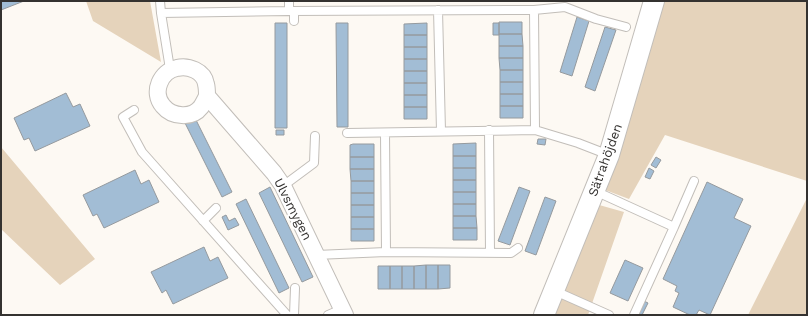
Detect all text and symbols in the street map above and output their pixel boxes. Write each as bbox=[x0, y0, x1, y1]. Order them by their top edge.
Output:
street label: Sätrahöjden bbox=[585, 122, 625, 198]
street label: Ulvsmygen bbox=[271, 175, 315, 243]

